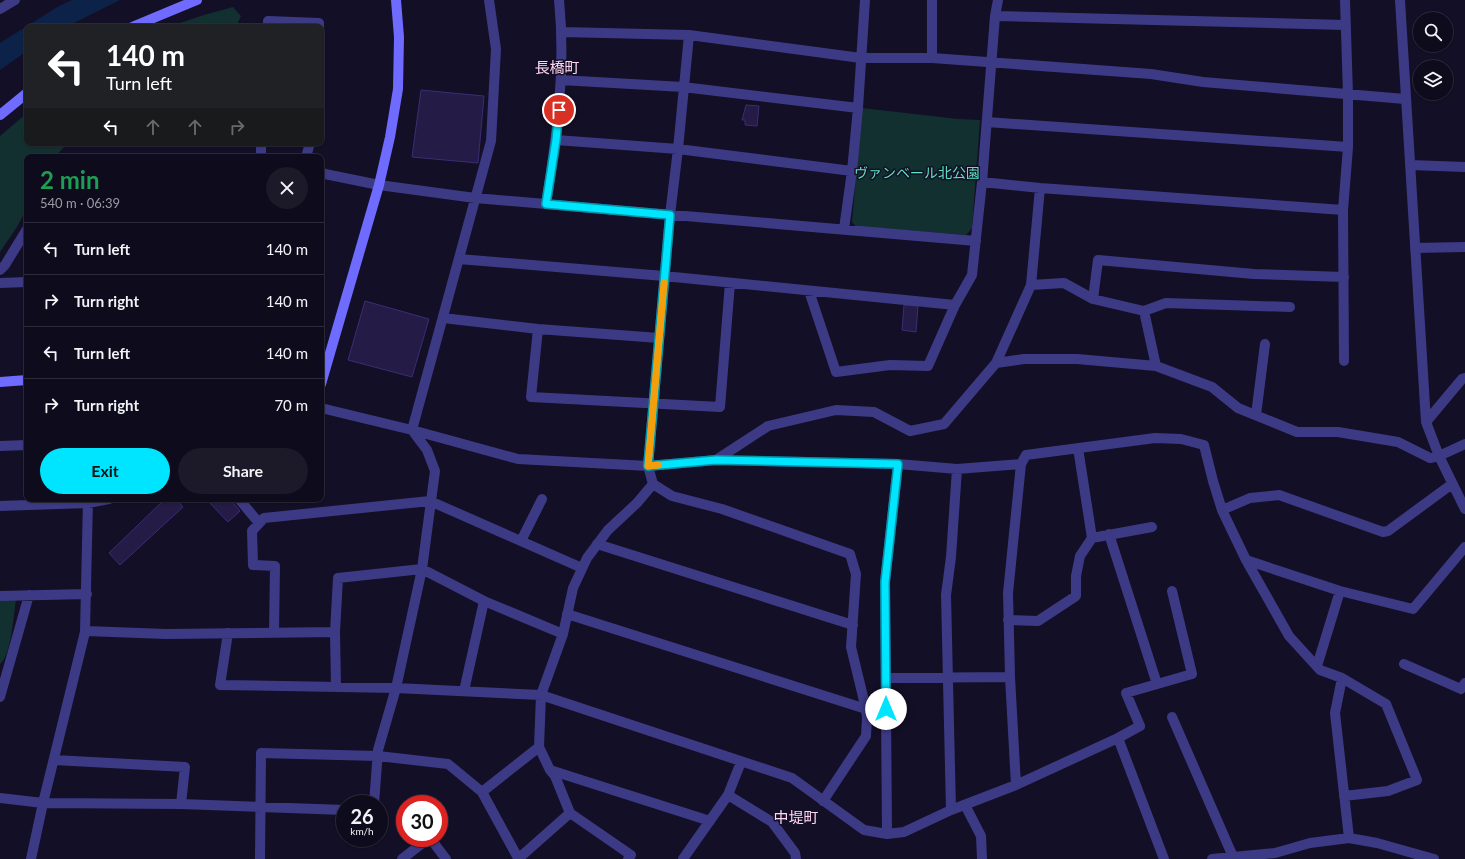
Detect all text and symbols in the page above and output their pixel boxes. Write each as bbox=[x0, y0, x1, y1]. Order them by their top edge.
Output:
map controls bbox=[1413, 12, 1453, 100]
button: search bbox=[1413, 12, 1453, 52]
text: 140 m bbox=[106, 38, 185, 72]
icon: left bbox=[40, 40, 92, 92]
district label: 長橋町 bbox=[534, 58, 580, 76]
button: layers bbox=[1413, 60, 1453, 100]
text: Turn left bbox=[106, 72, 172, 94]
pin bbox=[542, 93, 576, 127]
icon: arrive bbox=[548, 99, 570, 121]
icon: left bbox=[100, 116, 122, 138]
icon: ahead bbox=[142, 116, 164, 138]
icon: ahead bbox=[184, 116, 206, 138]
icon: right bbox=[226, 116, 248, 138]
park label: ヴァンベール北公園 bbox=[854, 164, 980, 181]
text: 2 min bbox=[40, 165, 100, 194]
button: close bbox=[266, 167, 308, 209]
text: 540 m · 06:39 bbox=[40, 195, 120, 211]
icon: left bbox=[40, 238, 62, 260]
text: Turn left bbox=[74, 240, 130, 258]
text: 140 m bbox=[266, 240, 308, 258]
icon: right bbox=[40, 290, 62, 312]
text: Turn right bbox=[74, 292, 139, 310]
text: 140 m bbox=[266, 292, 308, 310]
icon: left bbox=[40, 342, 62, 364]
text: Turn left bbox=[74, 344, 130, 362]
text: 140 m bbox=[266, 344, 308, 362]
icon: right bbox=[40, 394, 62, 416]
text: Turn right bbox=[74, 396, 139, 414]
text: 70 m bbox=[274, 396, 308, 414]
button: Exit bbox=[40, 448, 170, 494]
button: Share bbox=[178, 448, 308, 494]
position arrow bbox=[865, 688, 907, 730]
speed limit sign: 30 bbox=[396, 795, 448, 847]
text: 26 bbox=[350, 804, 374, 828]
district label: 中堤町 bbox=[773, 808, 819, 826]
text: km/h bbox=[350, 825, 374, 837]

